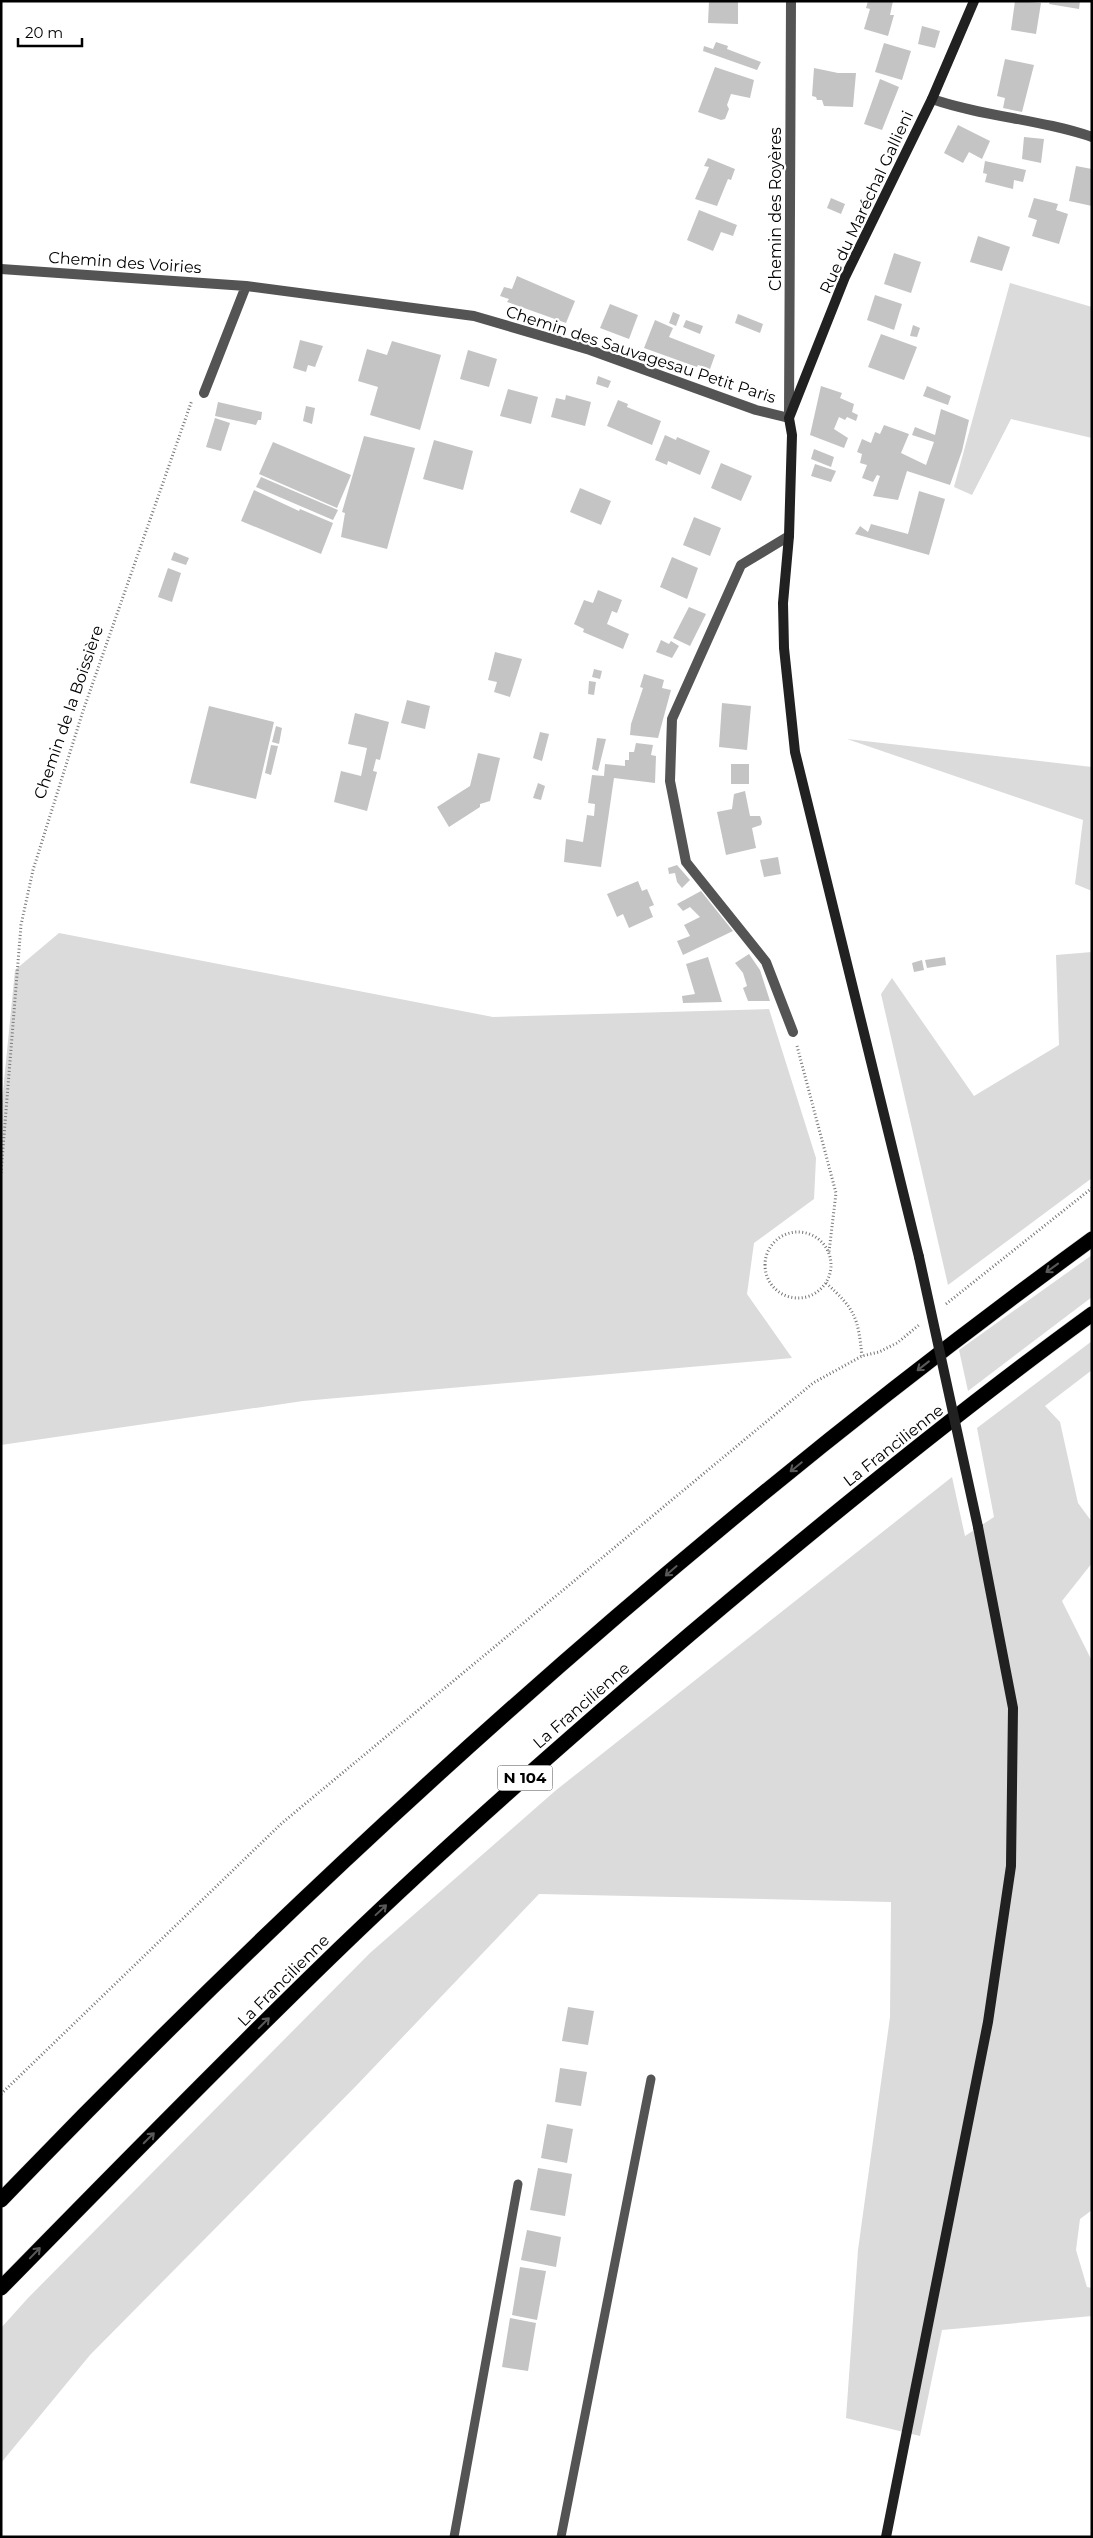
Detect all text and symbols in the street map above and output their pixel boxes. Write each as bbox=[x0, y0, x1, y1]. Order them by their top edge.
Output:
scale bar bbox=[18, 15, 81, 47]
text: 20 m bbox=[25, 23, 63, 42]
street label: Rue du Maréchal Gallieni bbox=[816, 108, 917, 297]
street label: Chemin des Royères bbox=[766, 127, 785, 291]
street label: Chemin des Voiries bbox=[48, 248, 202, 277]
street label: Chemin des Sauvagesau Petit Paris bbox=[503, 302, 778, 407]
street label: Chemin de la Boissière bbox=[30, 623, 107, 802]
one-way arrow bbox=[1046, 1262, 1059, 1273]
one-way arrow bbox=[916, 1361, 930, 1371]
street label: La Francilienne bbox=[839, 1400, 947, 1490]
one-way arrow bbox=[790, 1461, 803, 1472]
one-way arrow bbox=[664, 1565, 677, 1576]
street label: La Francilienne bbox=[529, 1658, 634, 1753]
road number: N 104 bbox=[498, 1766, 552, 1790]
one-way arrow bbox=[375, 1904, 387, 1916]
street label: La Francilienne bbox=[234, 1931, 333, 2030]
one-way arrow bbox=[258, 2017, 271, 2029]
one-way arrow bbox=[143, 2132, 156, 2144]
one-way arrow bbox=[29, 2248, 41, 2260]

